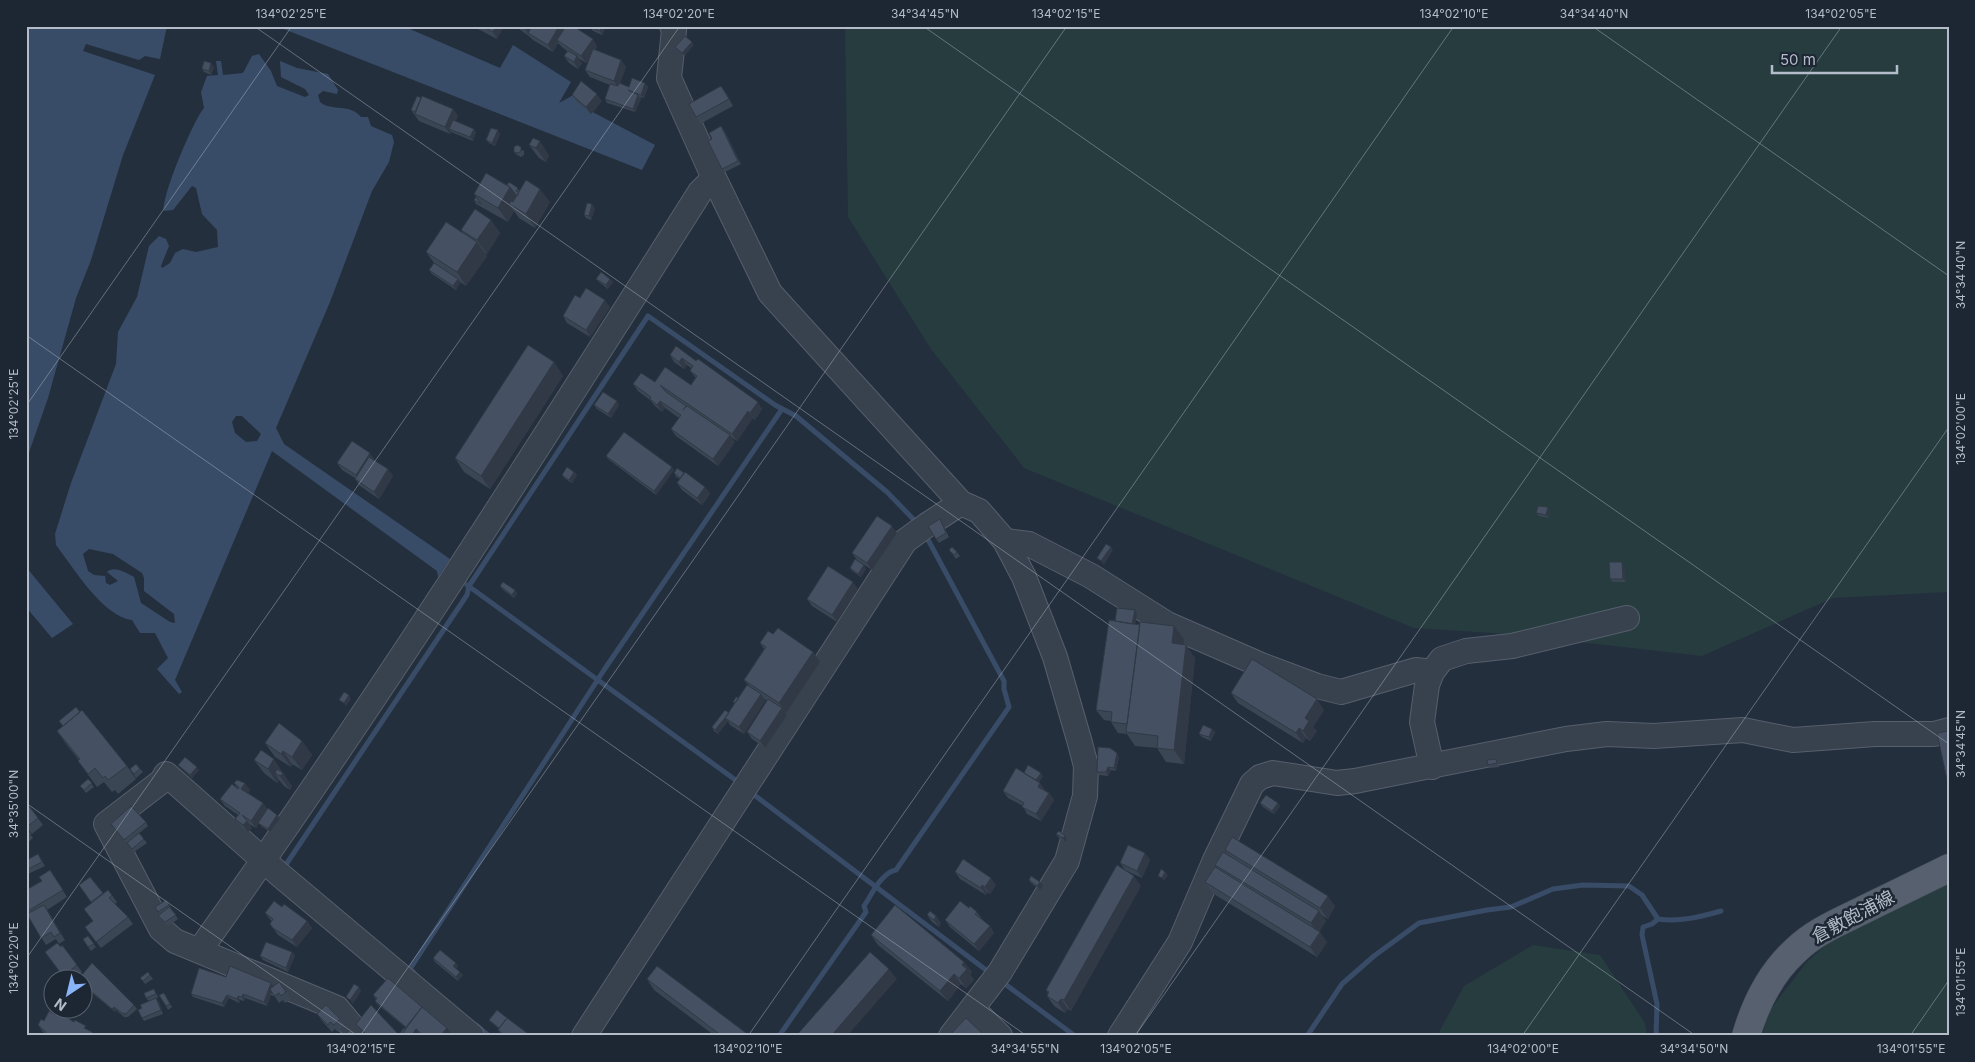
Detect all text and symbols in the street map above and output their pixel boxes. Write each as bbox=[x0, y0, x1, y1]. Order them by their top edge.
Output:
text: 134°02'25"E bbox=[255, 6, 327, 21]
text: 134°02'20"E bbox=[643, 6, 715, 21]
text: 34°34'45"N bbox=[891, 6, 959, 21]
text: 134°02'15"E bbox=[1032, 6, 1100, 21]
text: 134°02'10"E bbox=[1419, 6, 1489, 21]
text: 34°34'40"N bbox=[1560, 6, 1628, 21]
text: 134°02'05"E bbox=[1805, 6, 1877, 21]
scale bar bbox=[1772, 42, 1898, 74]
text: 50 m bbox=[1780, 50, 1816, 69]
text: 34°34'40"N bbox=[1953, 241, 1968, 309]
text: 134°02'25"E bbox=[6, 368, 21, 440]
text: 134°02'00"E bbox=[1953, 393, 1968, 465]
text: 34°34'45"N bbox=[1953, 710, 1968, 778]
text: 34°35'00"N bbox=[6, 770, 21, 838]
street label: 倉敷飽浦線 bbox=[1808, 886, 1897, 947]
text: 134°02'20"E bbox=[6, 922, 21, 994]
text: 134°01'55"E bbox=[1953, 948, 1968, 1016]
north arrow bbox=[42, 970, 92, 1020]
text: N bbox=[51, 995, 70, 1015]
text: 134°02'15"E bbox=[327, 1041, 395, 1056]
text: 134°02'10"E bbox=[713, 1041, 783, 1056]
text: 34°34'55"N bbox=[991, 1041, 1059, 1056]
text: 134°02'05"E bbox=[1100, 1041, 1172, 1056]
text: 134°02'00"E bbox=[1487, 1041, 1559, 1056]
text: 34°34'50"N bbox=[1660, 1041, 1728, 1056]
text: 134°01'55"E bbox=[1877, 1041, 1945, 1056]

